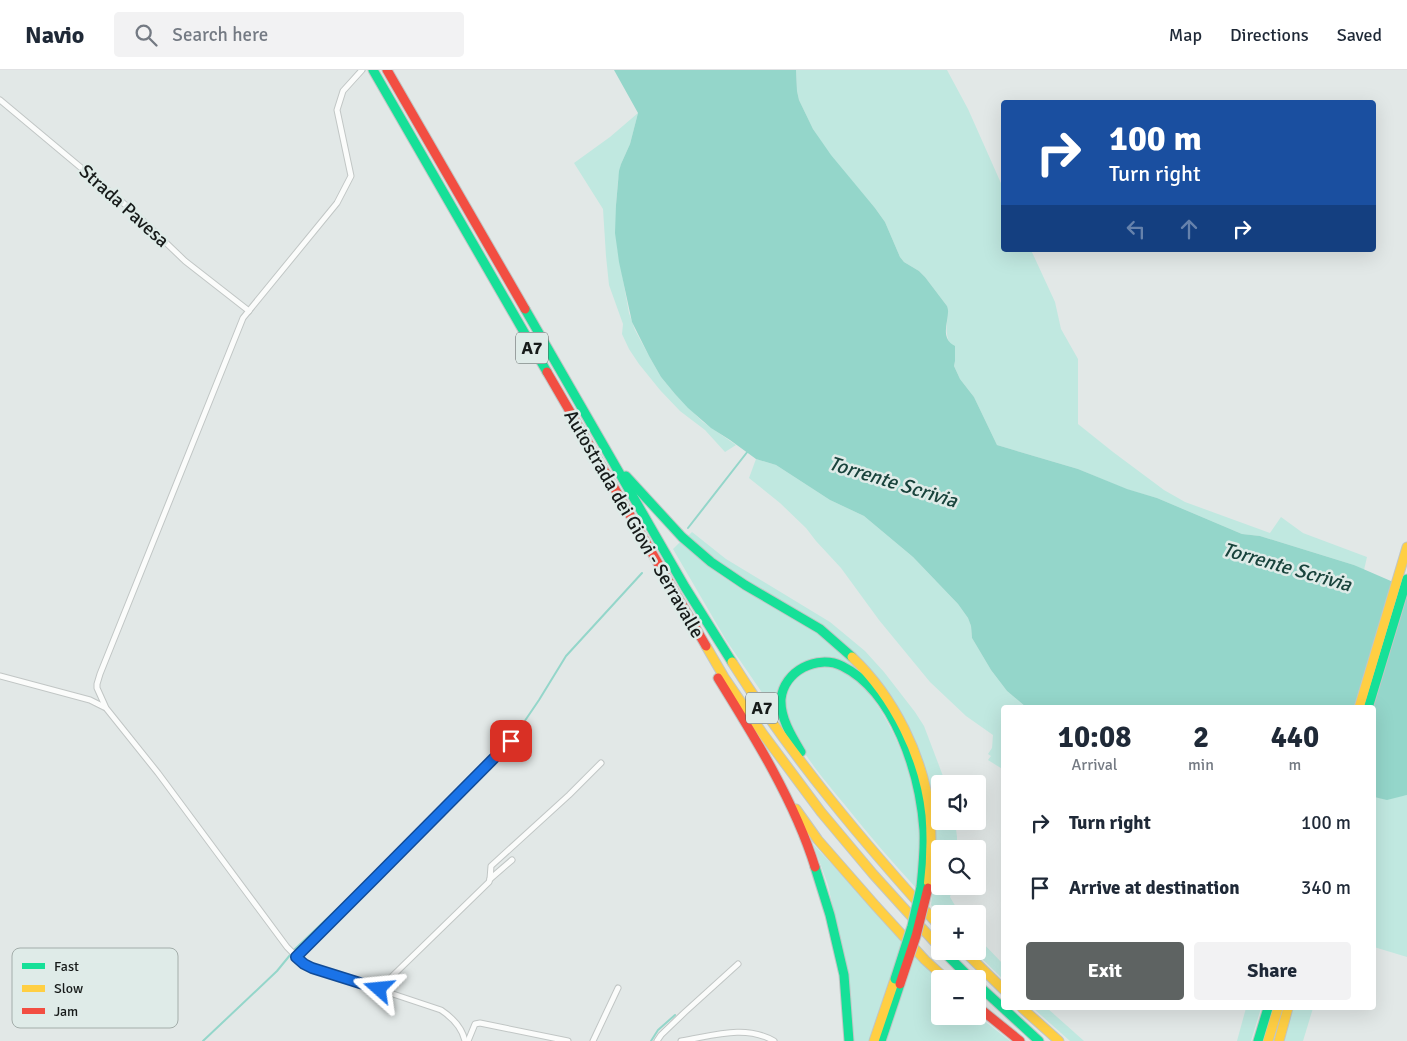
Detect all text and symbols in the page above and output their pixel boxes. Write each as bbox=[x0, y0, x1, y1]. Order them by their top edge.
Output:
search box bbox=[114, 12, 464, 57]
text: Navio bbox=[25, 20, 84, 50]
icon: search bbox=[132, 21, 160, 49]
text: Search here bbox=[172, 23, 268, 47]
text: Map bbox=[1169, 24, 1202, 46]
text: Directions bbox=[1230, 24, 1309, 46]
text: Saved bbox=[1337, 24, 1382, 46]
text: 100 m bbox=[1109, 117, 1202, 160]
icon: right bbox=[1026, 120, 1091, 185]
street label: Strada Pavesa bbox=[74, 159, 174, 253]
text: Turn right bbox=[1109, 160, 1201, 187]
icon: left bbox=[1122, 215, 1150, 243]
icon: ahead bbox=[1175, 215, 1203, 243]
icon: right bbox=[1228, 215, 1256, 243]
road number: A7 bbox=[516, 332, 548, 364]
street label: Autostrada dei Giovi - Serravalle bbox=[559, 406, 709, 642]
water label: Torrente Scrivia bbox=[826, 451, 961, 514]
water label: Torrente Scrivia bbox=[1220, 537, 1355, 598]
road number: A7 bbox=[746, 692, 778, 724]
text: 10:08 bbox=[1058, 719, 1131, 756]
text: 2 bbox=[1193, 719, 1209, 756]
text: 440 bbox=[1271, 719, 1319, 756]
pin bbox=[490, 720, 532, 762]
icon: arrive bbox=[497, 727, 525, 755]
text: Arrival bbox=[1071, 755, 1118, 775]
text: min bbox=[1188, 755, 1214, 775]
text: m bbox=[1289, 755, 1301, 775]
map controls bbox=[931, 775, 986, 1025]
button: sound bbox=[931, 775, 986, 830]
icon: right bbox=[1026, 809, 1054, 837]
text: Turn right bbox=[1069, 811, 1151, 835]
text: 100 m bbox=[1301, 811, 1351, 835]
button: search bbox=[931, 840, 986, 895]
icon: arrive bbox=[1026, 874, 1054, 902]
text: Arrive at destination bbox=[1069, 876, 1240, 900]
text: 340 m bbox=[1301, 876, 1351, 900]
button: + bbox=[931, 905, 986, 960]
button: Exit bbox=[1026, 942, 1184, 1000]
button: Share bbox=[1194, 942, 1351, 1000]
legend bbox=[12, 948, 178, 1028]
text: Fast bbox=[54, 958, 79, 975]
position arrow bbox=[352, 962, 404, 1014]
button: − bbox=[931, 970, 986, 1025]
text: Slow bbox=[54, 980, 83, 997]
text: Jam bbox=[54, 1003, 78, 1020]

